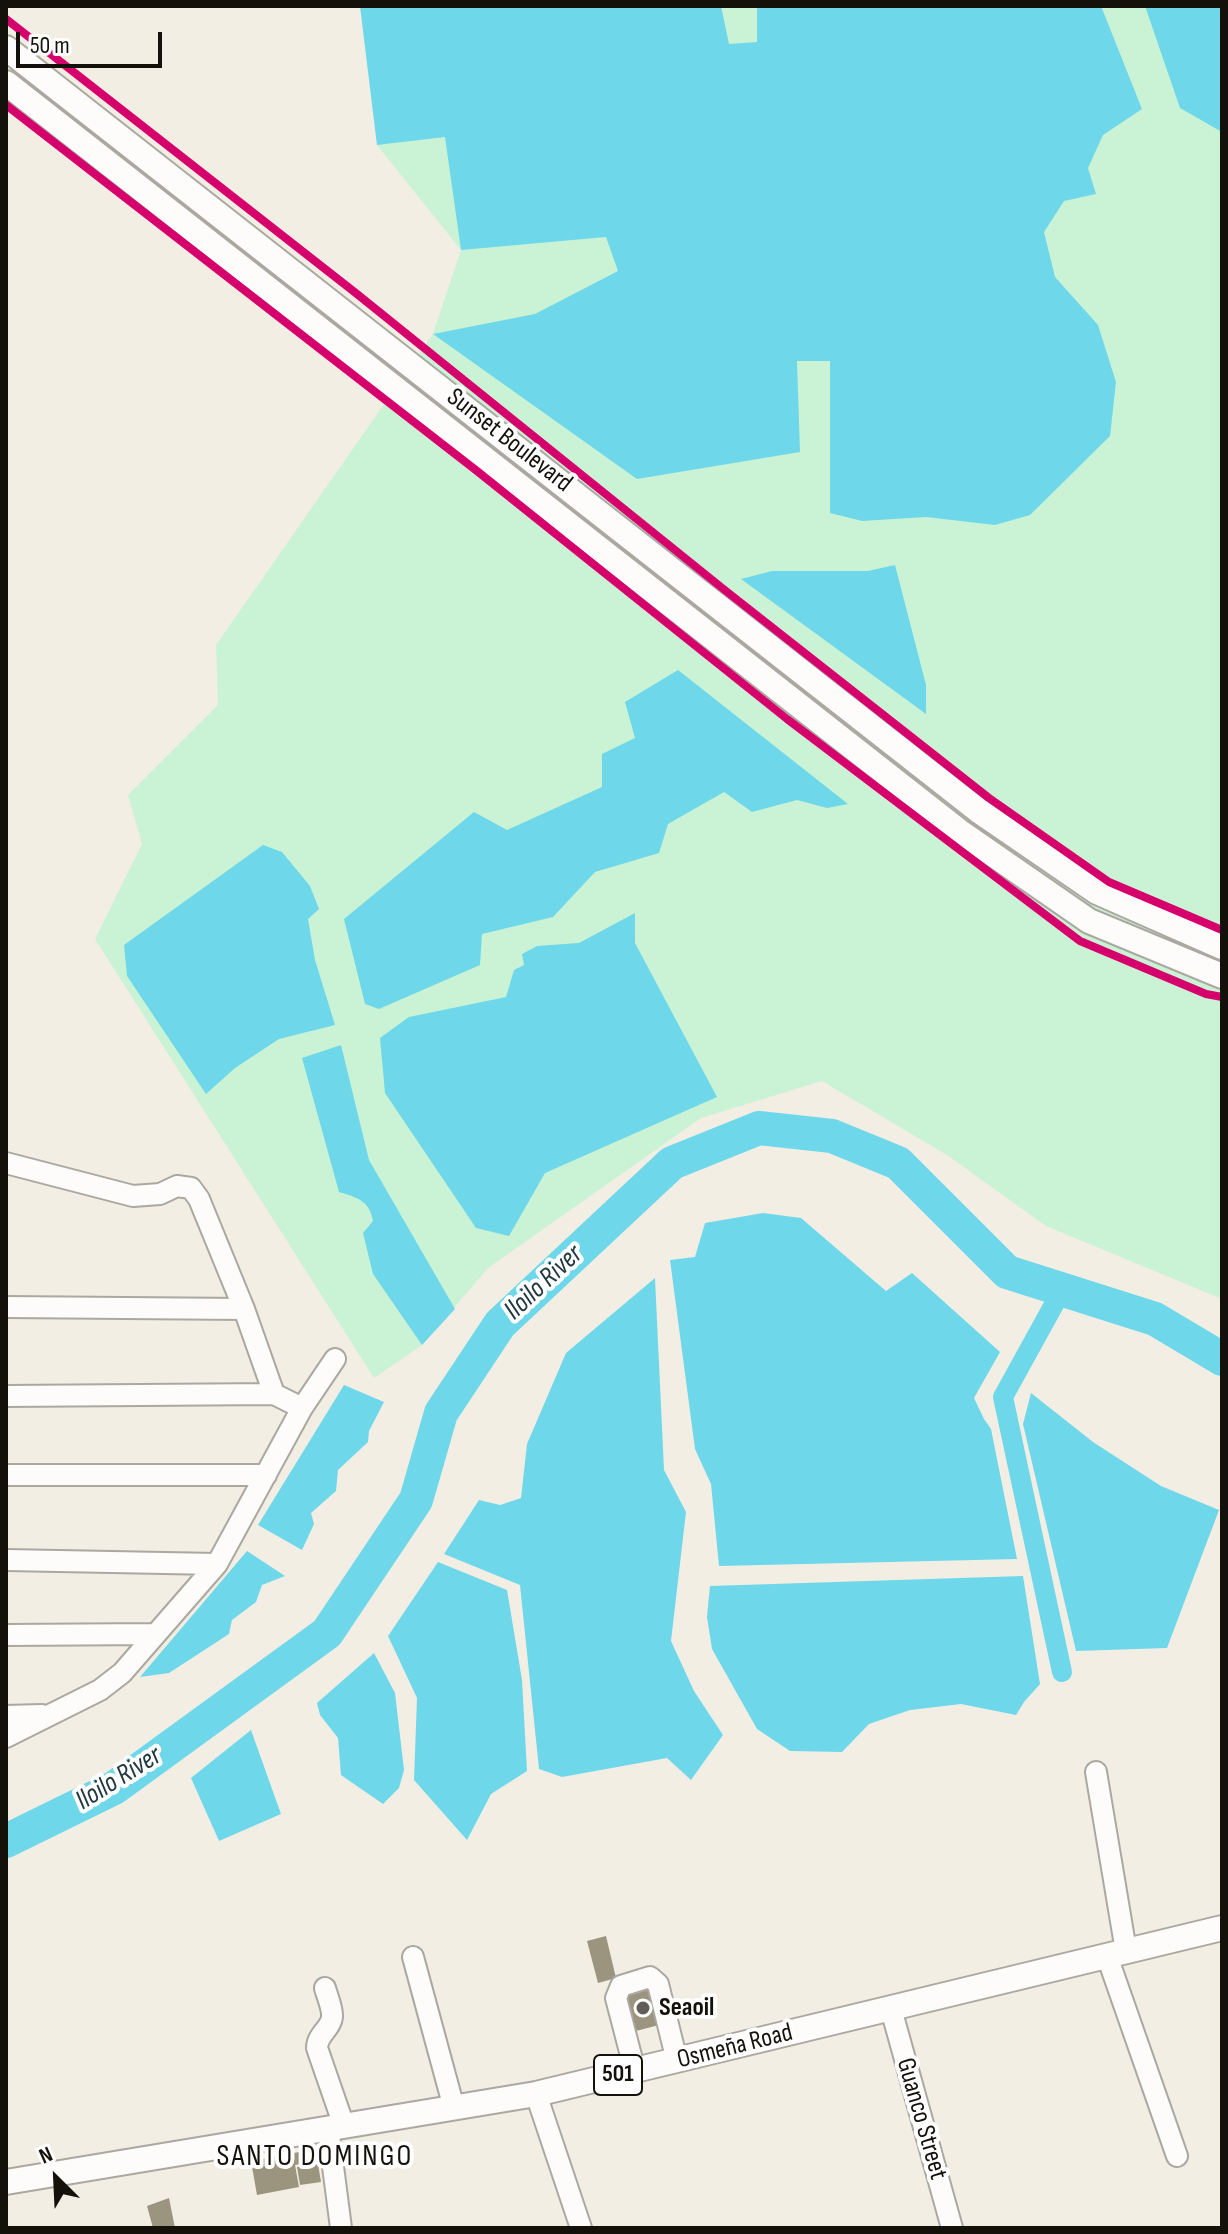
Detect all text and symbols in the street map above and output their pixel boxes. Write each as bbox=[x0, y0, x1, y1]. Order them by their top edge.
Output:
scale bar bbox=[20, 16, 166, 66]
text: 50 m bbox=[30, 31, 70, 60]
street label: Sunset Boulevard bbox=[440, 382, 578, 500]
water label: Iloilo River bbox=[498, 1238, 590, 1328]
water label: Iloilo River bbox=[70, 1740, 168, 1818]
place label: Seaoil bbox=[659, 1992, 714, 2024]
marker: Seaoil bbox=[634, 1999, 652, 2017]
street label: Osmeña Road bbox=[674, 2018, 796, 2076]
road number: 501 bbox=[594, 2055, 642, 2095]
street label: Guanco Street bbox=[889, 2055, 953, 2183]
north arrow bbox=[16, 2138, 96, 2218]
district label: SANTO DOMINGO bbox=[217, 2139, 413, 2175]
text: N bbox=[35, 2141, 57, 2170]

